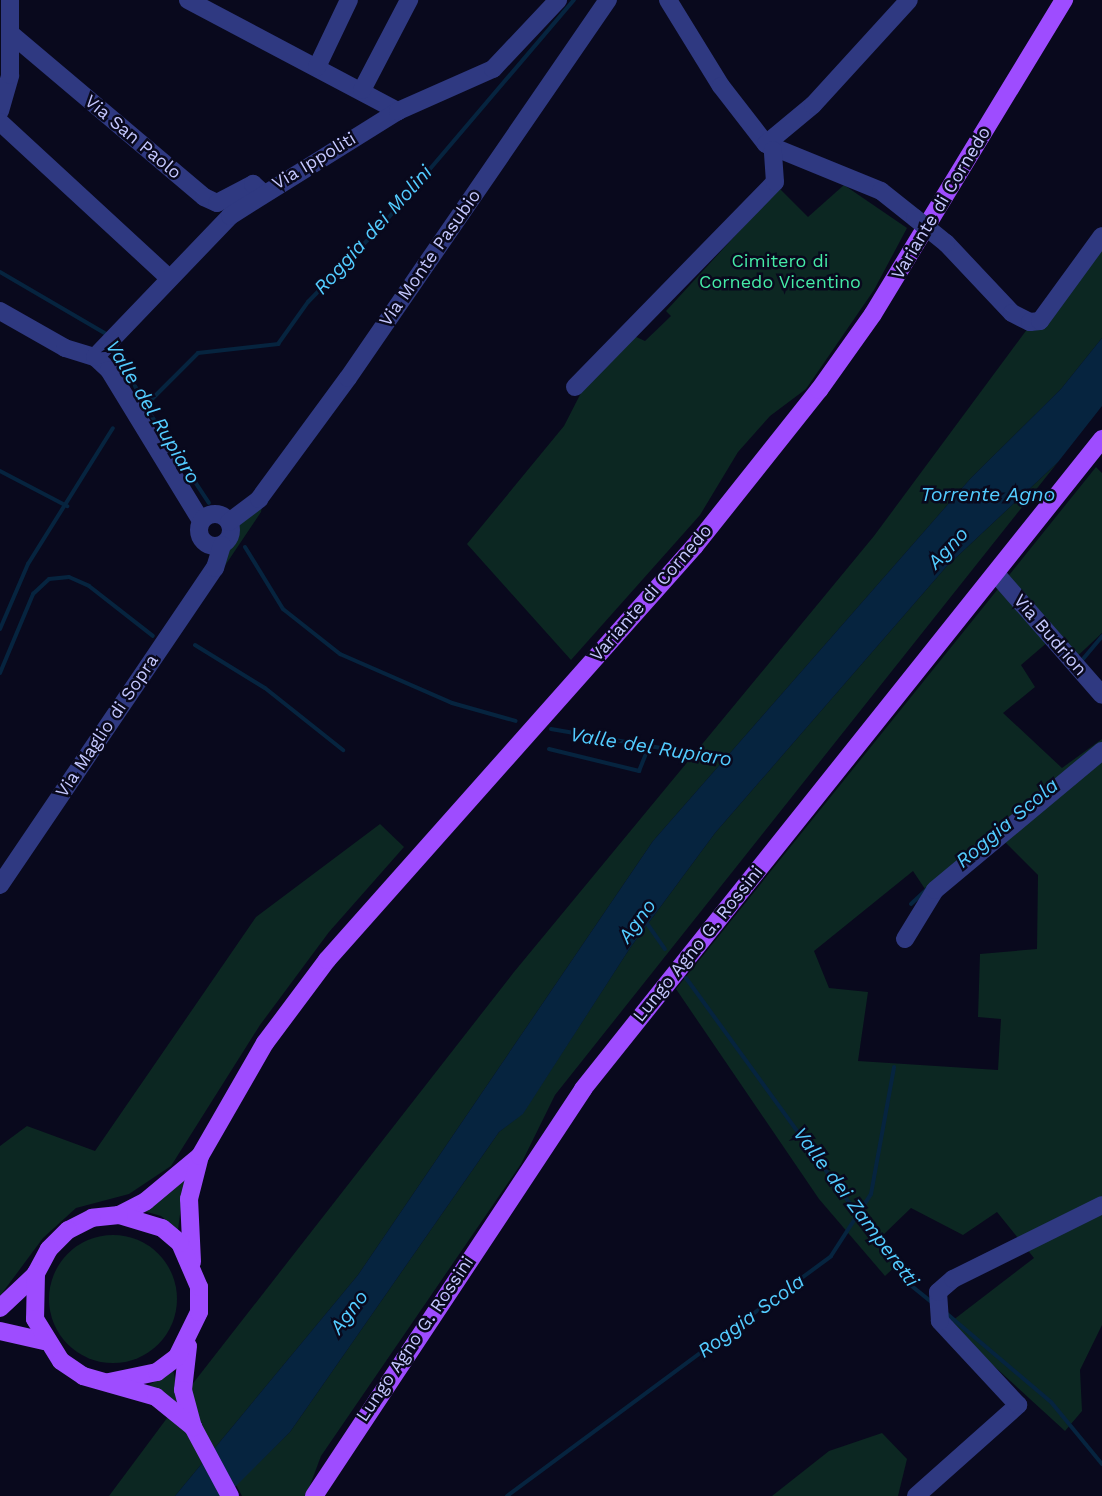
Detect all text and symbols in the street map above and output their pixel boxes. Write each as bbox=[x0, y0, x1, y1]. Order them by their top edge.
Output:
street label: Via San Paolo bbox=[80, 90, 186, 184]
street label: Variante di Cornedo bbox=[887, 123, 995, 283]
street label: Via Ippoliti bbox=[268, 128, 360, 194]
water label: Roggia dei Molini bbox=[309, 160, 437, 300]
street label: Via Monte Pasubio bbox=[375, 185, 485, 331]
park label: Cimitero di Cornedo Vicentino bbox=[699, 251, 861, 294]
water label: Valle del Rupiaro bbox=[100, 335, 206, 489]
water label: Torrente Agno bbox=[920, 482, 1056, 506]
street label: Variante di Cornedo bbox=[586, 520, 716, 666]
water label: Agno bbox=[923, 522, 973, 574]
street label: Via Budrion bbox=[1009, 590, 1091, 680]
street label: Via Maglio di Sopra bbox=[51, 650, 163, 802]
water label: Valle del Rupiaro bbox=[568, 722, 734, 772]
water label: Roggia Scola bbox=[951, 773, 1063, 873]
street label: Lungo Agno G. Rossini bbox=[628, 861, 768, 1027]
water label: Agno bbox=[613, 894, 661, 948]
water label: Valle dei Zamperetti bbox=[788, 1122, 924, 1292]
street label: Lungo Agno G. Rossini bbox=[352, 1252, 478, 1426]
water label: Roggia Scola bbox=[693, 1269, 809, 1363]
water label: Agno bbox=[325, 1285, 373, 1339]

